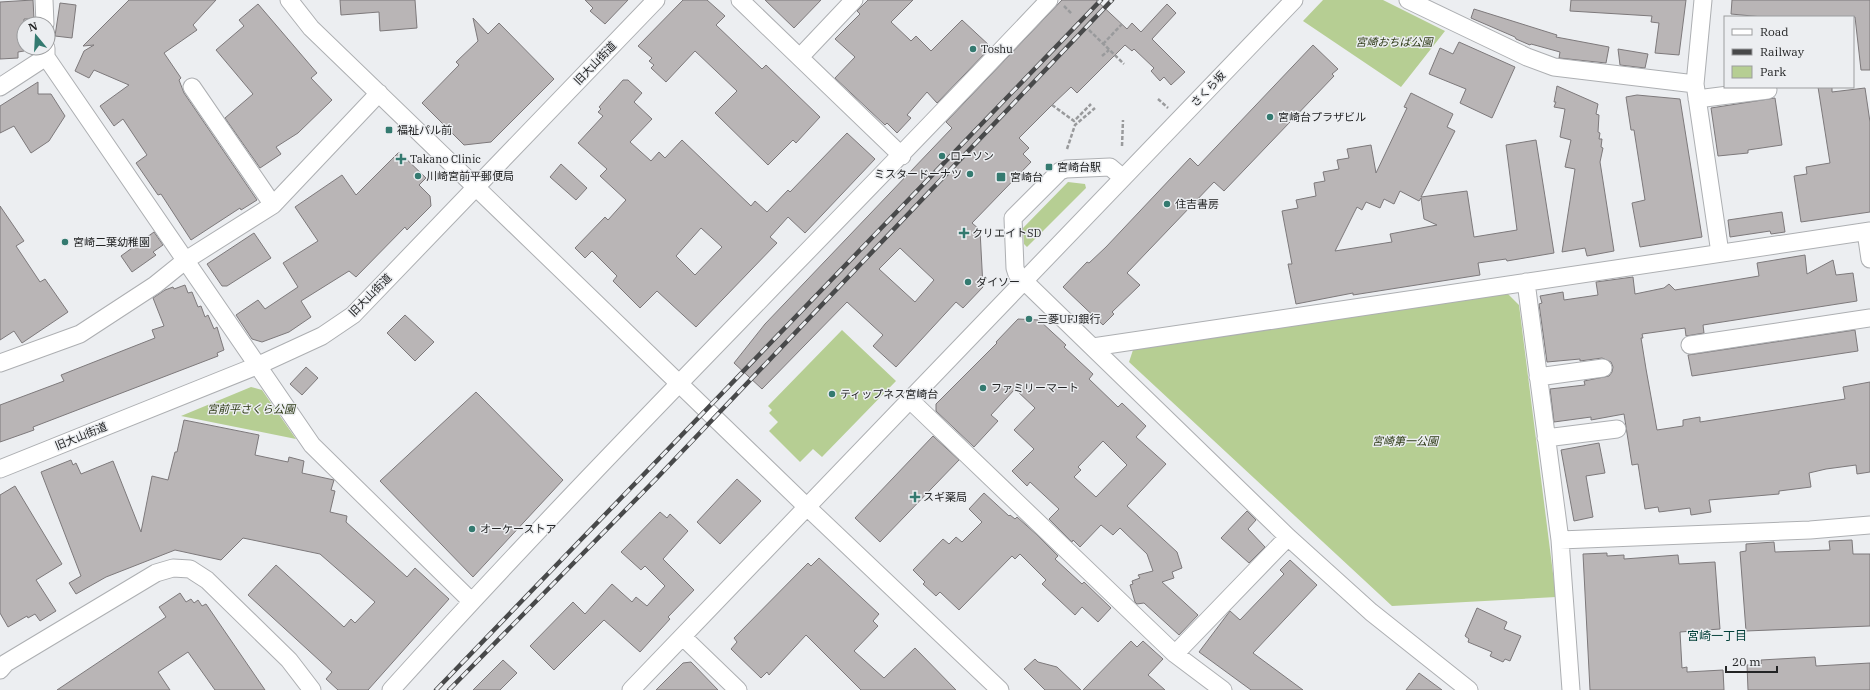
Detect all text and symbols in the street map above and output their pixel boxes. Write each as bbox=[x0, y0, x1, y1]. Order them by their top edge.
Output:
north arrow bbox=[16, 16, 56, 56]
legend bbox=[1724, 16, 1854, 88]
text: N bbox=[27, 18, 39, 34]
text: Road bbox=[1760, 24, 1789, 39]
park label: 宮崎おちば公園 bbox=[1356, 35, 1434, 49]
street label: 旧大山街道 bbox=[571, 38, 619, 88]
place label: Toshu bbox=[981, 42, 1013, 56]
marker: Toshu bbox=[968, 44, 978, 54]
text: Railway bbox=[1760, 44, 1805, 59]
text: Park bbox=[1760, 64, 1786, 79]
street label: さくら坂 bbox=[1188, 68, 1228, 110]
place label: 宮崎台プラザビル bbox=[1278, 110, 1366, 124]
marker: 宮崎台プラザビル bbox=[1265, 112, 1275, 122]
place label: 福祉パル前 bbox=[397, 123, 452, 137]
marker: 福祉パル前 bbox=[384, 125, 394, 135]
place label: ローソン bbox=[950, 149, 994, 163]
marker: ローソン bbox=[937, 151, 947, 161]
place label: Takano Clinic bbox=[410, 152, 481, 166]
marker: Takano Clinic bbox=[395, 153, 407, 165]
place label: 宮崎台駅 bbox=[1057, 160, 1101, 174]
marker: 宮崎台駅 bbox=[1044, 162, 1054, 172]
place label: ミスタードーナツ bbox=[874, 167, 962, 181]
place label: 川崎宮前平郵便局 bbox=[426, 169, 514, 183]
marker: ミスタードーナツ bbox=[965, 169, 975, 179]
place label: 宮崎台 bbox=[1010, 170, 1043, 184]
marker: 川崎宮前平郵便局 bbox=[413, 171, 423, 181]
marker: 宮崎台 bbox=[995, 171, 1007, 183]
place label: 住吉書房 bbox=[1175, 197, 1219, 211]
marker: 住吉書房 bbox=[1162, 199, 1172, 209]
place label: クリエイトSD bbox=[972, 226, 1041, 240]
marker: クリエイトSD bbox=[959, 228, 969, 238]
place label: 宮崎二葉幼稚園 bbox=[73, 235, 150, 249]
marker: 宮崎二葉幼稚園 bbox=[60, 237, 70, 247]
street label: 旧大山街道 bbox=[346, 271, 394, 319]
place label: ダイソー bbox=[976, 275, 1020, 289]
marker: ダイソー bbox=[963, 277, 973, 287]
place label: 三菱UFJ銀行 bbox=[1037, 312, 1100, 326]
marker: 三菱UFJ銀行 bbox=[1024, 314, 1034, 324]
place label: ファミリーマート bbox=[991, 381, 1079, 395]
marker: ファミリーマート bbox=[978, 383, 988, 393]
place label: ティップネス宮崎台 bbox=[840, 387, 938, 401]
marker: ティップネス宮崎台 bbox=[827, 389, 837, 399]
park label: 宮前平さくら公園 bbox=[207, 402, 297, 416]
street label: 旧大山街道 bbox=[53, 419, 109, 453]
park label: 宮崎第一公園 bbox=[1372, 434, 1440, 448]
place label: スギ薬局 bbox=[923, 490, 967, 504]
marker: スギ薬局 bbox=[910, 492, 920, 502]
place label: オーケーストア bbox=[480, 522, 556, 536]
marker: オーケーストア bbox=[467, 524, 477, 534]
district label: 宮崎一丁目 bbox=[1687, 628, 1747, 643]
scale bar bbox=[1726, 648, 1777, 674]
text: 20 m bbox=[1732, 654, 1761, 669]

